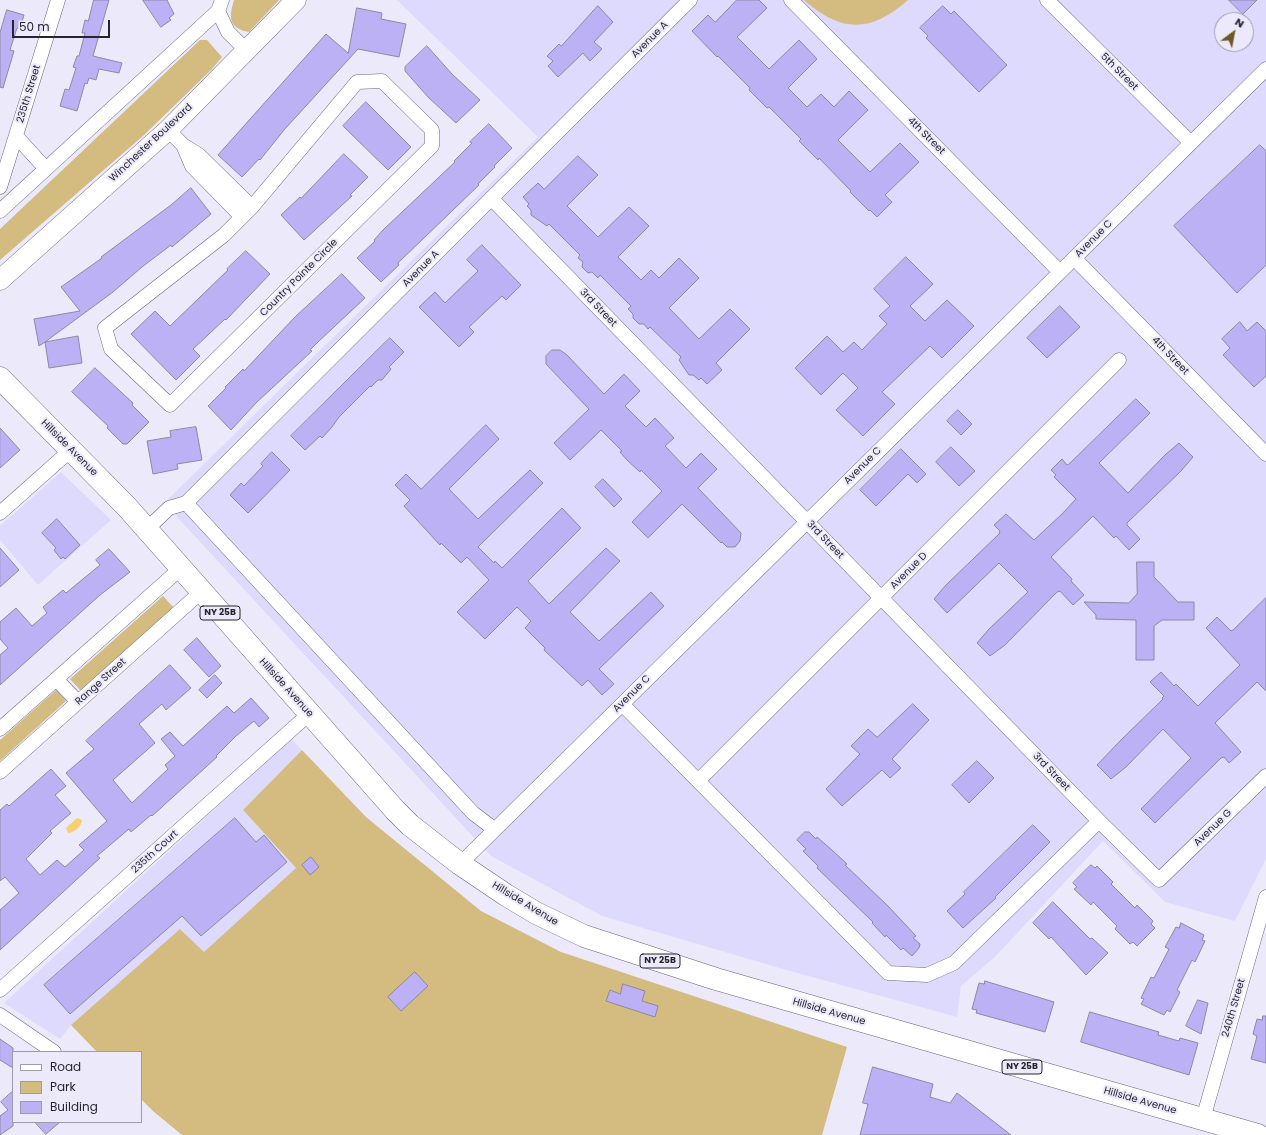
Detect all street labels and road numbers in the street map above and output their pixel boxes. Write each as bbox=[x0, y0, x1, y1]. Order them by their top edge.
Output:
street label: Avenue A bbox=[629, 19, 671, 61]
street label: 5th Street bbox=[1098, 51, 1140, 93]
street label: 235th Street bbox=[15, 64, 43, 124]
street label: Winchester Boulevard bbox=[107, 101, 195, 185]
street label: 4th Street bbox=[905, 115, 947, 157]
street label: Avenue C bbox=[1073, 218, 1115, 260]
street label: Country Pointe Circle bbox=[258, 237, 340, 319]
street label: Avenue A bbox=[400, 248, 442, 290]
street label: 3rd Street bbox=[577, 286, 619, 330]
street label: 4th Street bbox=[1149, 334, 1191, 378]
street label: Hillside Avenue bbox=[38, 417, 100, 479]
street label: Avenue C bbox=[842, 445, 884, 487]
street label: 3rd Street bbox=[804, 518, 846, 562]
street label: Avenue D bbox=[888, 550, 930, 592]
road number: NY 25B bbox=[200, 606, 240, 620]
street label: Range Street bbox=[73, 656, 129, 708]
street label: Hillside Avenue bbox=[256, 656, 316, 720]
street label: Avenue C bbox=[611, 673, 653, 715]
street label: 3rd Street bbox=[1030, 750, 1072, 794]
street label: Avenue G bbox=[1192, 807, 1234, 849]
street label: 235th Court bbox=[129, 828, 181, 876]
street label: Hillside Avenue bbox=[490, 880, 560, 928]
road number: NY 25B bbox=[640, 954, 680, 968]
street label: 240th Street bbox=[1220, 977, 1248, 1039]
street label: Hillside Avenue bbox=[791, 996, 867, 1028]
road number: NY 25B bbox=[1002, 1060, 1042, 1074]
street label: Hillside Avenue bbox=[1102, 1085, 1178, 1117]

